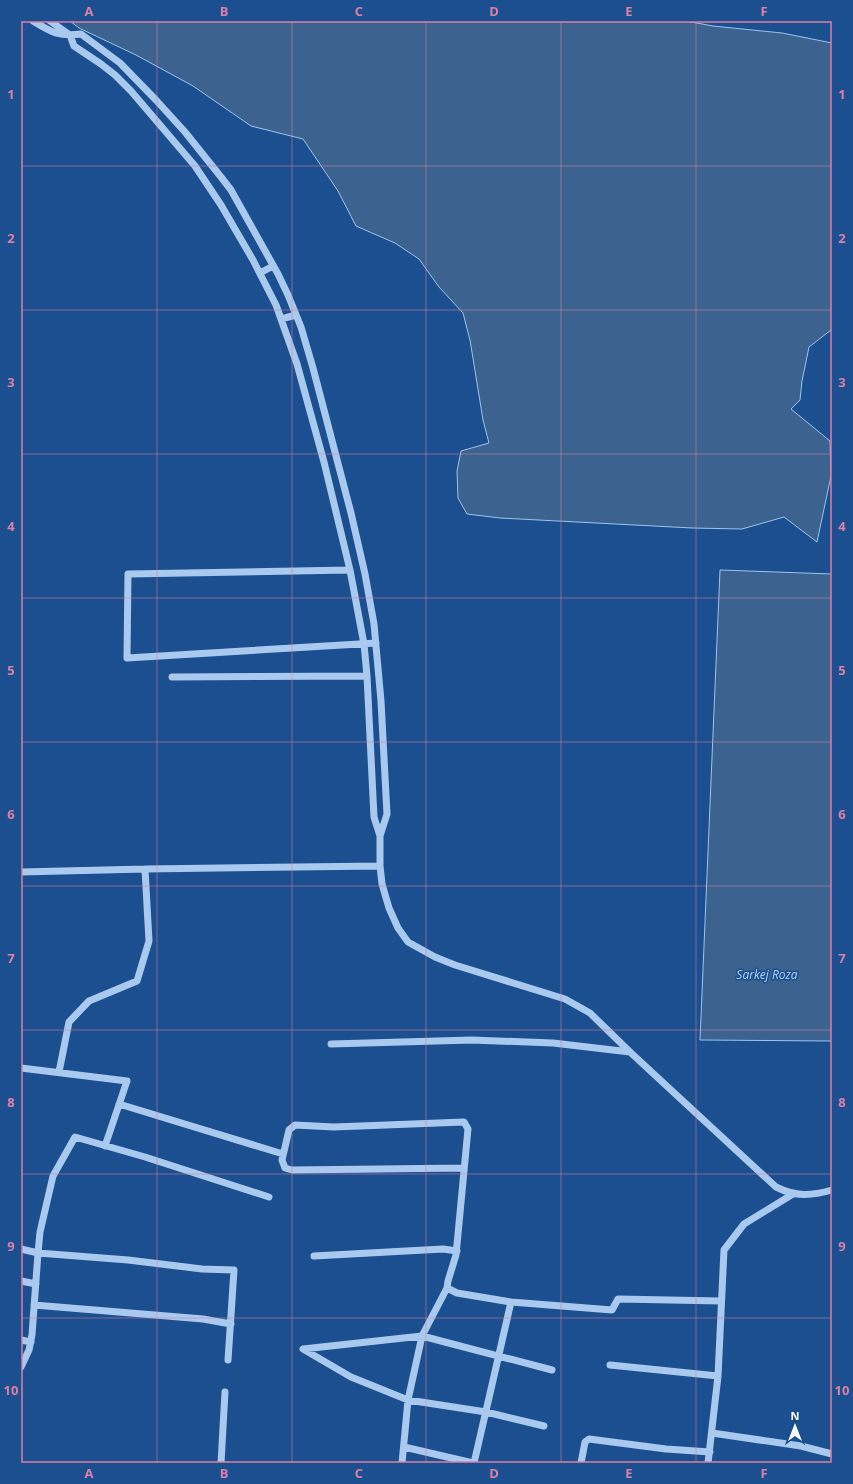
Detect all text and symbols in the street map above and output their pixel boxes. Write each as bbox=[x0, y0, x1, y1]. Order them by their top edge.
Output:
text: A bbox=[85, 2, 94, 20]
text: B bbox=[220, 2, 229, 20]
text: C bbox=[355, 2, 363, 20]
text: D bbox=[489, 2, 499, 20]
text: E bbox=[625, 2, 633, 20]
text: F bbox=[760, 2, 768, 20]
text: 1 bbox=[7, 85, 15, 103]
text: 1 bbox=[838, 85, 846, 103]
text: 2 bbox=[7, 229, 15, 247]
text: 2 bbox=[838, 229, 846, 247]
text: 3 bbox=[7, 373, 15, 391]
text: 3 bbox=[838, 373, 846, 391]
text: 4 bbox=[7, 517, 15, 535]
text: 4 bbox=[838, 517, 846, 535]
text: 5 bbox=[7, 661, 15, 679]
text: 5 bbox=[838, 661, 846, 679]
text: 6 bbox=[7, 805, 15, 823]
text: 6 bbox=[838, 805, 846, 823]
text: 7 bbox=[7, 949, 15, 967]
text: 7 bbox=[838, 949, 846, 967]
water label: Sarkej Roza bbox=[736, 966, 798, 983]
text: 8 bbox=[7, 1093, 15, 1111]
text: 8 bbox=[838, 1093, 846, 1111]
text: 9 bbox=[7, 1237, 15, 1255]
text: 9 bbox=[838, 1237, 846, 1255]
text: 10 bbox=[4, 1381, 18, 1399]
text: 10 bbox=[835, 1381, 849, 1399]
north arrow bbox=[775, 1406, 815, 1446]
text: N bbox=[791, 1408, 799, 1423]
text: A bbox=[85, 1464, 94, 1482]
text: B bbox=[220, 1464, 229, 1482]
text: C bbox=[355, 1464, 363, 1482]
text: D bbox=[489, 1464, 499, 1482]
text: E bbox=[625, 1464, 633, 1482]
text: F bbox=[760, 1464, 768, 1482]

